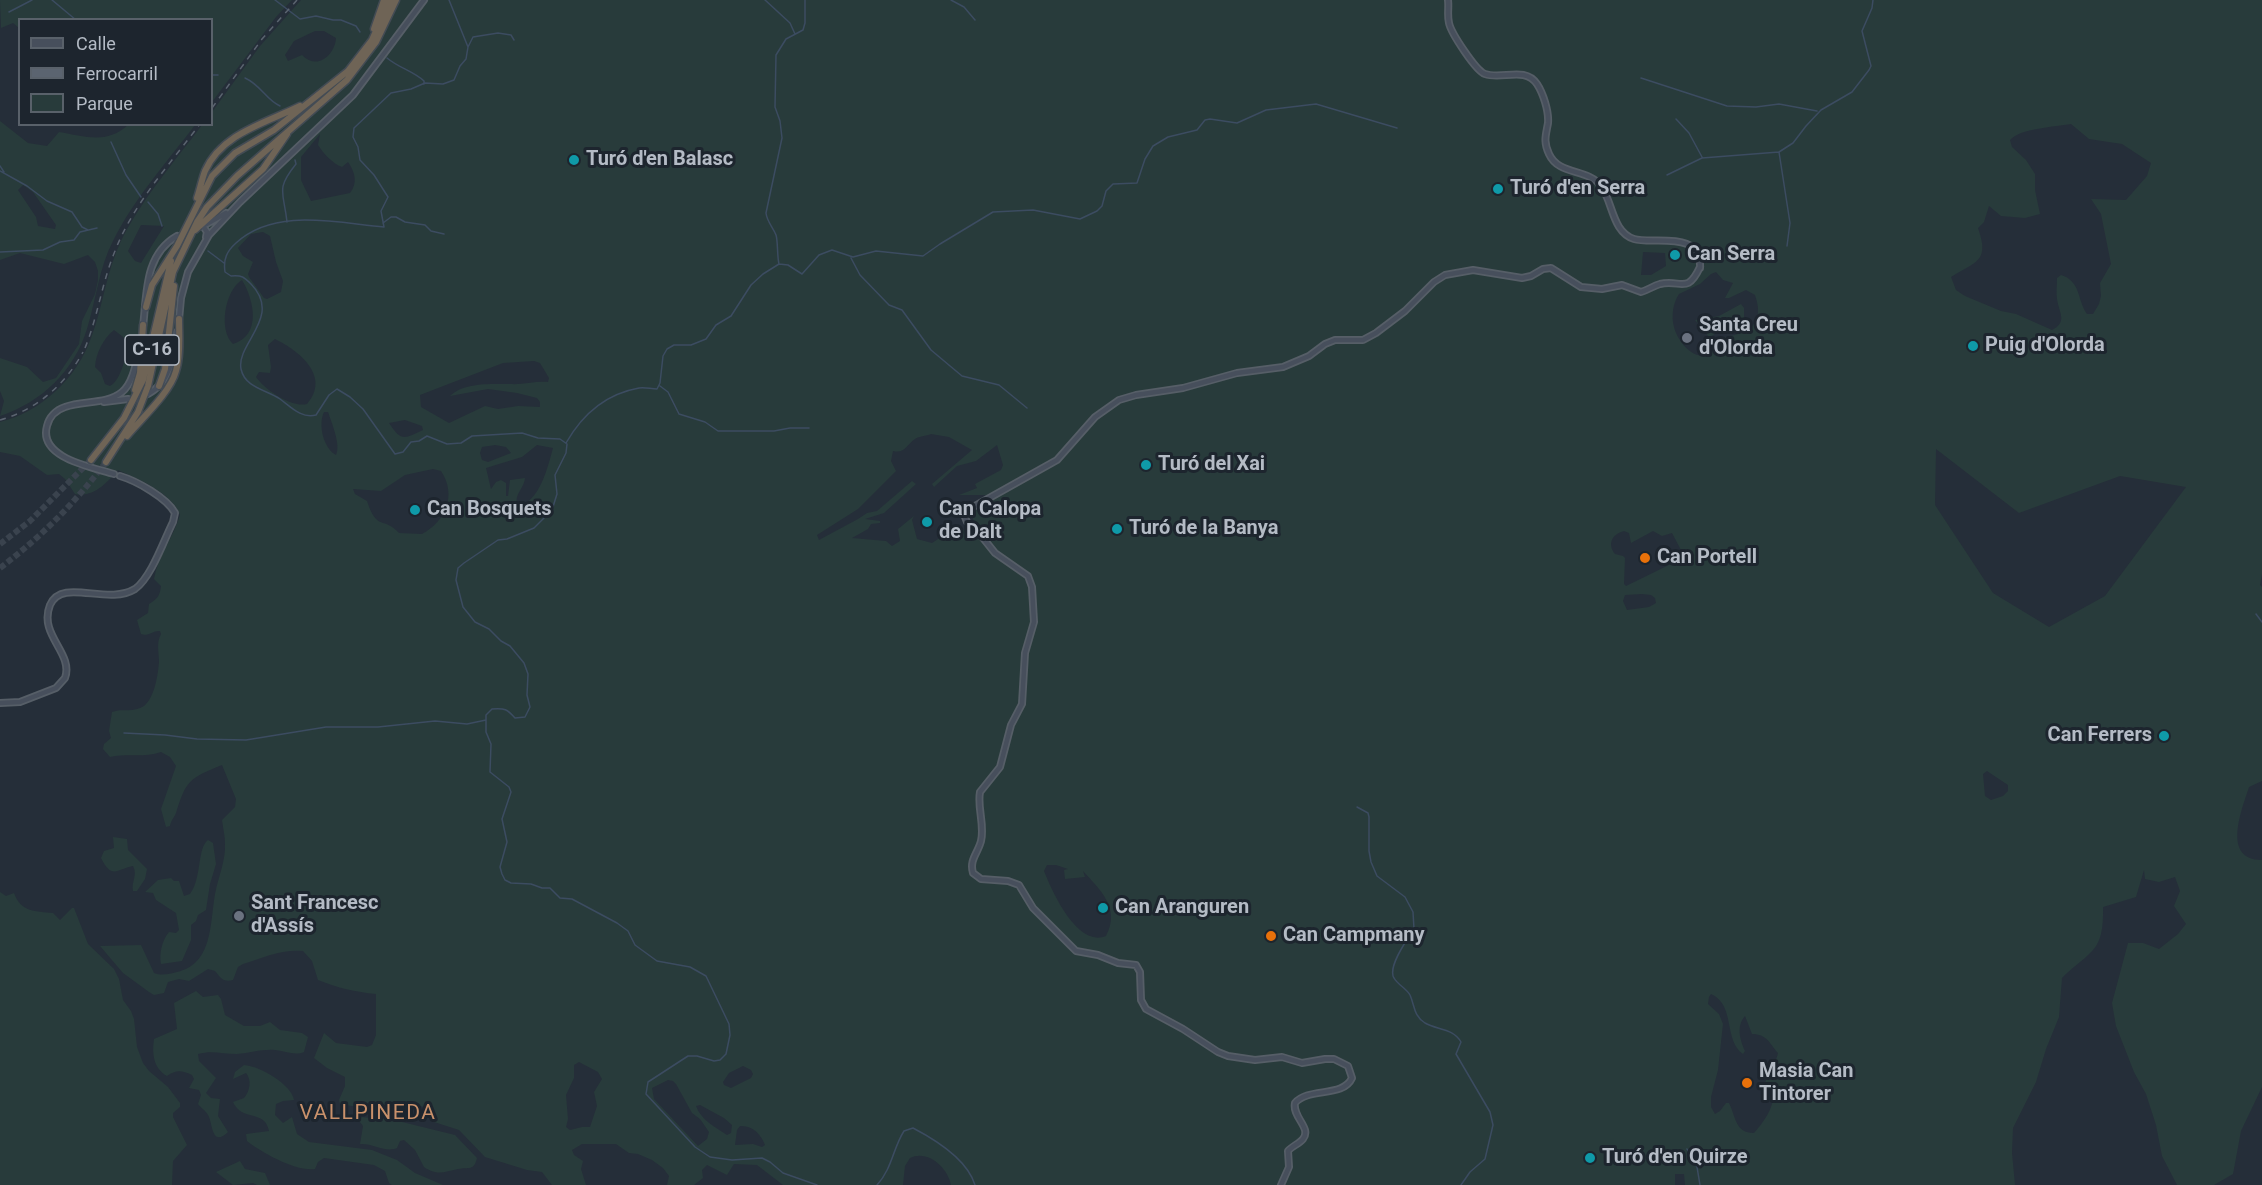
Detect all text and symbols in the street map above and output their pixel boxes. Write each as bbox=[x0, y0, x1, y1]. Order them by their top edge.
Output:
legend bbox=[18, 18, 213, 126]
text: Calle bbox=[76, 33, 116, 54]
text: Ferrocarril bbox=[76, 63, 158, 84]
text: Parque bbox=[76, 93, 133, 114]
place label: Turó d'en Balasc bbox=[586, 148, 733, 172]
marker: Turó d'en Balasc bbox=[567, 153, 581, 167]
place label: Turó d'en Serra bbox=[1510, 177, 1645, 201]
marker: Turó d'en Serra bbox=[1491, 182, 1505, 196]
place label: Can Serra bbox=[1687, 243, 1775, 267]
marker: Can Serra bbox=[1668, 248, 1682, 262]
place label: Santa Creu d'Olorda bbox=[1699, 314, 1798, 361]
marker: Santa Creu d'Olorda bbox=[1680, 331, 1694, 345]
place label: Puig d'Olorda bbox=[1985, 334, 2105, 358]
road number: C-16 bbox=[125, 335, 179, 365]
marker: Puig d'Olorda bbox=[1966, 339, 1980, 353]
place label: Turó del Xai bbox=[1158, 453, 1265, 477]
marker: Turó del Xai bbox=[1139, 458, 1153, 472]
place label: Can Bosquets bbox=[427, 498, 552, 522]
place label: Can Calopa de Dalt bbox=[939, 498, 1041, 545]
marker: Can Bosquets bbox=[408, 503, 422, 517]
marker: Can Calopa de Dalt bbox=[920, 515, 934, 529]
place label: Turó de la Banya bbox=[1129, 517, 1278, 541]
marker: Turó de la Banya bbox=[1110, 522, 1124, 536]
place label: Can Portell bbox=[1657, 546, 1757, 570]
marker: Can Portell bbox=[1638, 551, 1652, 565]
place label: Can Ferrers bbox=[2048, 724, 2152, 748]
marker: Can Ferrers bbox=[2157, 729, 2171, 743]
place label: Sant Francesc d'Assís bbox=[251, 892, 379, 939]
place label: Can Aranguren bbox=[1115, 896, 1249, 920]
marker: Can Aranguren bbox=[1096, 901, 1110, 915]
marker: Sant Francesc d'Assís bbox=[232, 909, 246, 923]
place label: Can Campmany bbox=[1283, 924, 1425, 948]
marker: Can Campmany bbox=[1264, 929, 1278, 943]
place label: Masia Can Tintorer bbox=[1759, 1060, 1853, 1107]
marker: Masia Can Tintorer bbox=[1740, 1076, 1754, 1090]
district label: VALLPINEDA bbox=[299, 1101, 437, 1127]
place label: Turó d'en Quirze bbox=[1602, 1146, 1747, 1170]
marker: Turó d'en Quirze bbox=[1583, 1151, 1597, 1165]

